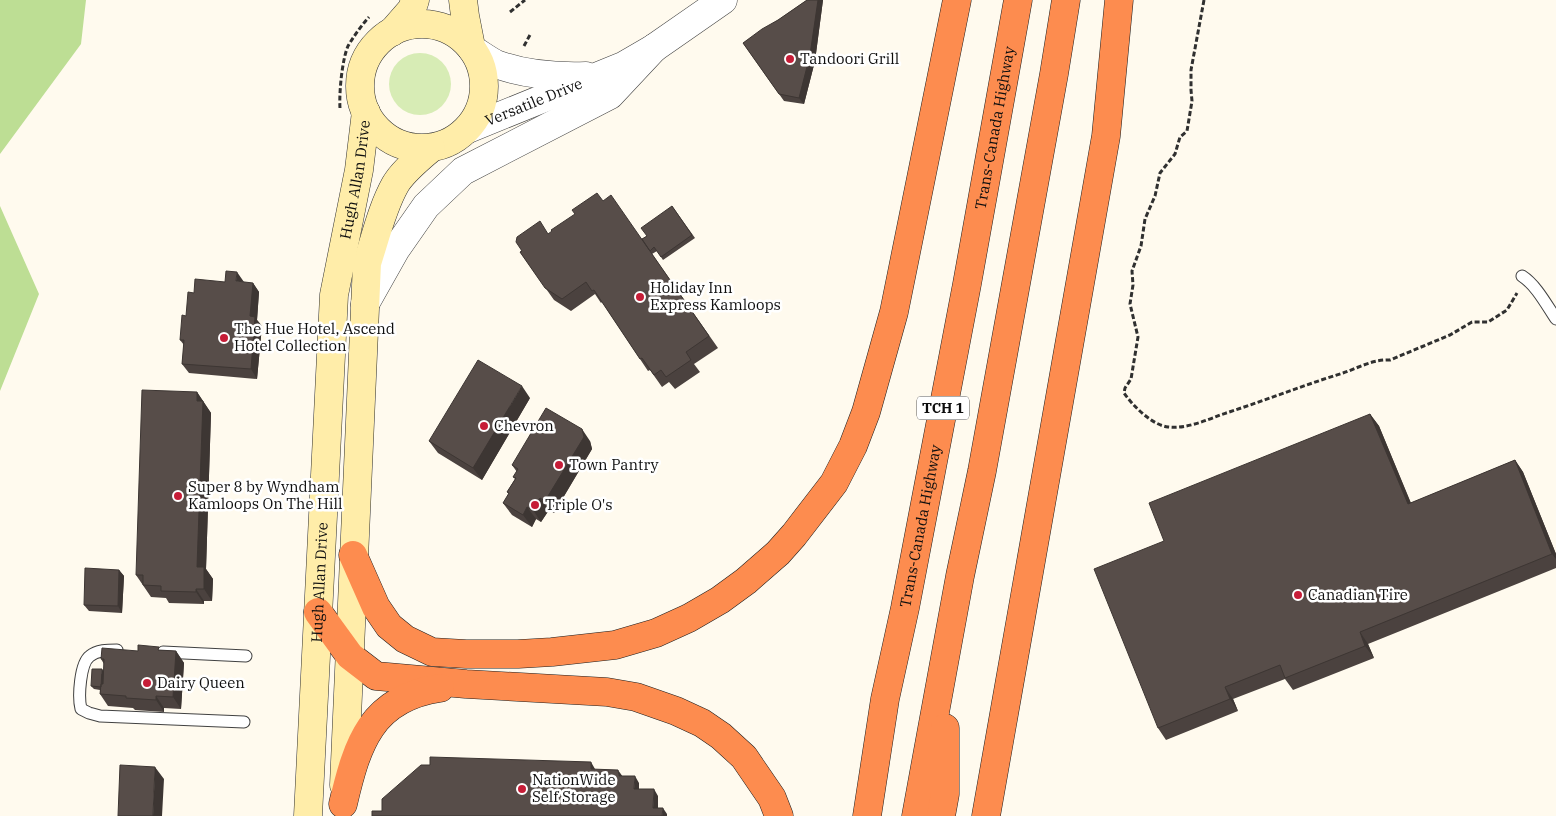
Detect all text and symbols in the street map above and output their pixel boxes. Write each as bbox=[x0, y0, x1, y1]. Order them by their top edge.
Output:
street label: Trans-Canada Highway bbox=[971, 45, 1018, 211]
place label: Tandoori Grill bbox=[800, 49, 899, 68]
marker: Tandoori Grill bbox=[784, 53, 796, 65]
street label: Versatile Drive bbox=[482, 74, 585, 130]
street label: Hugh Allan Drive bbox=[335, 119, 374, 241]
place label: Holiday Inn Express Kamloops bbox=[650, 278, 781, 314]
marker: Holiday Inn Express Kamloops bbox=[634, 291, 646, 303]
place label: The Hue Hotel, Ascend Hotel Collection bbox=[234, 319, 395, 355]
marker: The Hue Hotel, Ascend Hotel Collection bbox=[218, 332, 230, 344]
road number: TCH 1 bbox=[917, 396, 969, 419]
place label: Chevron bbox=[494, 416, 554, 435]
marker: Chevron bbox=[478, 420, 490, 432]
street label: Trans-Canada Highway bbox=[895, 443, 945, 609]
place label: Town Pantry bbox=[569, 455, 659, 474]
marker: Town Pantry bbox=[553, 459, 565, 471]
place label: Super 8 by Wyndham Kamloops On The Hill bbox=[188, 477, 342, 513]
marker: Super 8 by Wyndham Kamloops On The Hill bbox=[172, 490, 184, 502]
place label: Triple O's bbox=[545, 495, 613, 514]
marker: Triple O's bbox=[529, 499, 541, 511]
street label: Hugh Allan Drive bbox=[307, 522, 332, 643]
place label: Canadian Tire bbox=[1308, 585, 1408, 604]
marker: Canadian Tire bbox=[1292, 589, 1304, 601]
place label: Dairy Queen bbox=[157, 673, 245, 692]
marker: Dairy Queen bbox=[141, 677, 153, 689]
place label: NationWide Self Storage bbox=[532, 770, 616, 806]
marker: NationWide Self Storage bbox=[516, 783, 528, 795]

